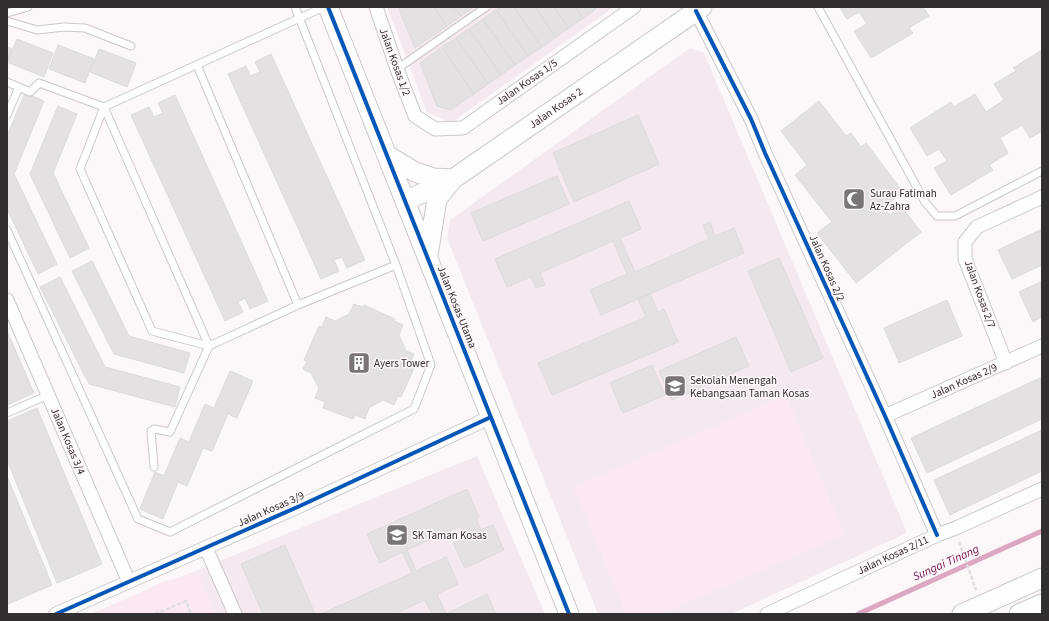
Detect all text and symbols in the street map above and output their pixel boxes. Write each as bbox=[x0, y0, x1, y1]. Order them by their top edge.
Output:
street label: Jalan Kosas 1/2 bbox=[376, 26, 414, 98]
street label: Jalan Kosas 1/5 bbox=[493, 55, 561, 109]
street label: Jalan Kosas 2 bbox=[526, 84, 586, 132]
mosque icon: Surau Fatimah Az-Zahra bbox=[841, 186, 867, 212]
place label: Surau Fatimah Az-Zahra bbox=[870, 186, 937, 214]
street label: Jalan Kosas 2/2 bbox=[806, 232, 848, 304]
street label: Jalan Kosas 2/7 bbox=[961, 258, 999, 330]
street label: Jalan Kosas Utama bbox=[434, 264, 480, 350]
building icon: Ayers Tower bbox=[346, 350, 372, 376]
place label: Ayers Tower bbox=[374, 356, 429, 371]
street label: Jalan Kosas 2/9 bbox=[928, 360, 1000, 402]
school or university icon: Sekolah Menengah Kebangsaan Taman Kosas bbox=[662, 373, 688, 399]
place label: Sekolah Menengah Kebangsaan Taman Kosas bbox=[690, 373, 810, 401]
street label: Jalan Kosas 3/4 bbox=[47, 405, 89, 477]
street label: Jalan Kosas 3/9 bbox=[235, 488, 307, 530]
school or university icon: SK Taman Kosas bbox=[384, 522, 410, 548]
place label: SK Taman Kosas bbox=[412, 528, 487, 543]
street label: Jalan Kosas 2/11 bbox=[855, 532, 931, 578]
water label: Sungai Tinang bbox=[910, 541, 982, 585]

